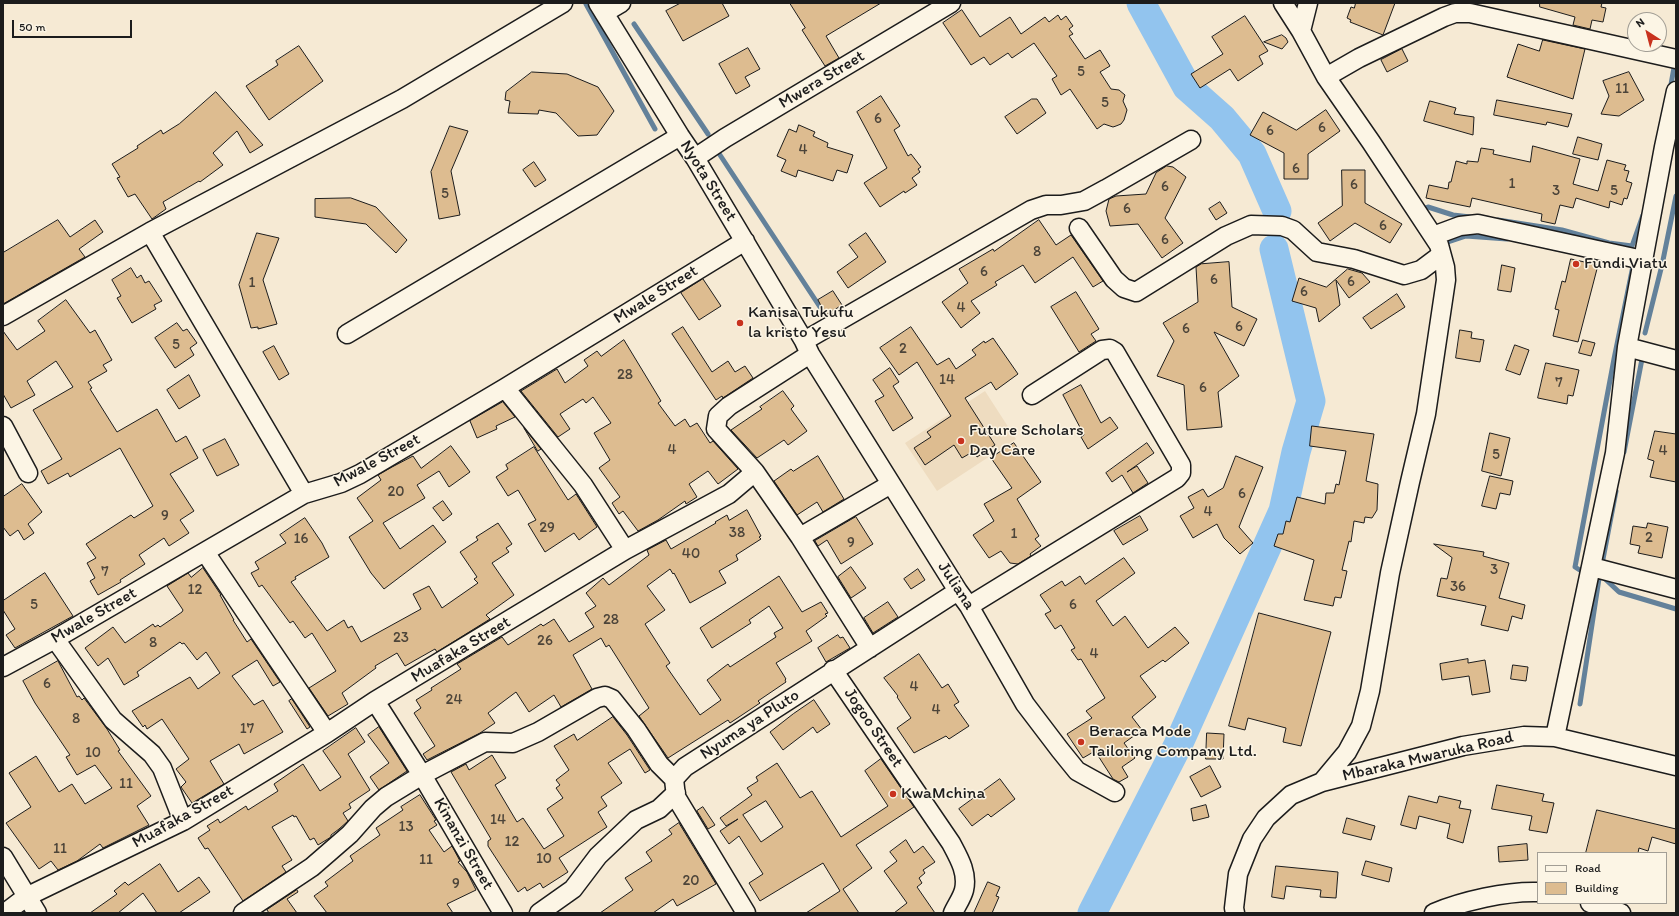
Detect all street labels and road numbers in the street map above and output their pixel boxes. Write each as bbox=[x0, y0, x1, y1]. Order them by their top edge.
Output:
street label: Mwera Street bbox=[775, 46, 869, 114]
street label: Nyota Street bbox=[675, 137, 741, 225]
street label: Mwale Street bbox=[610, 261, 702, 329]
street label: Mwale Street bbox=[330, 430, 424, 492]
street label: Juliana bbox=[933, 558, 979, 614]
street label: Mwale Street bbox=[48, 583, 140, 649]
street label: Muafaka Street bbox=[407, 612, 515, 688]
street label: Jogoo Street bbox=[839, 684, 907, 772]
street label: Nyuma ya Pluto bbox=[697, 685, 803, 765]
street label: Mbaraka Mwaruka Road bbox=[1341, 727, 1515, 787]
street label: Muafaka Street bbox=[129, 781, 237, 853]
street label: Kinanzi Street bbox=[428, 794, 498, 894]

